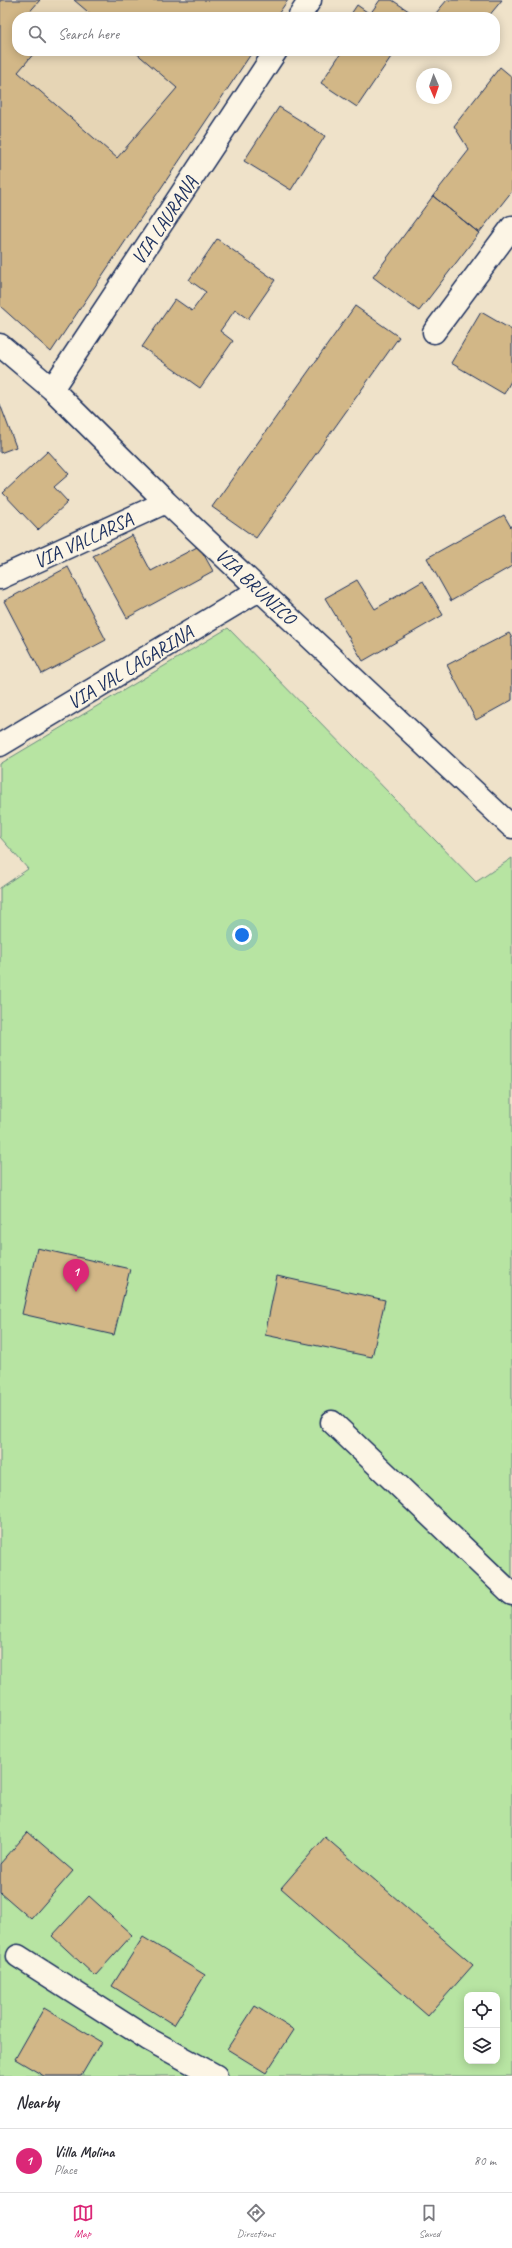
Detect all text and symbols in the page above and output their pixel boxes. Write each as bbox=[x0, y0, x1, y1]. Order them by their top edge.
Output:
search box bbox=[12, 12, 500, 56]
icon: search bbox=[26, 23, 48, 45]
text: Search here bbox=[58, 25, 119, 44]
north arrow bbox=[416, 68, 452, 104]
street label: VIA LAURANA bbox=[126, 170, 204, 269]
street label: VIA VALLARSA bbox=[30, 506, 138, 574]
street label: VIA BRUNICO bbox=[210, 543, 303, 631]
street label: VIA VAL LAGARINA bbox=[63, 619, 199, 715]
your location bbox=[232, 925, 252, 945]
pin: 1 bbox=[63, 1259, 89, 1292]
map controls bbox=[464, 1992, 500, 2064]
button: locate bbox=[464, 1992, 500, 2028]
button: layers bbox=[464, 2028, 500, 2064]
text: Nearby bbox=[16, 2092, 59, 2113]
text: Villa Molina bbox=[54, 2143, 114, 2162]
text: 1 bbox=[26, 2153, 32, 2169]
text: 80 m bbox=[474, 2153, 496, 2169]
text: Place bbox=[54, 2162, 77, 2178]
tab: Map bbox=[72, 2202, 94, 2240]
tab: Directions bbox=[237, 2202, 275, 2240]
tab: Saved bbox=[418, 2202, 440, 2240]

